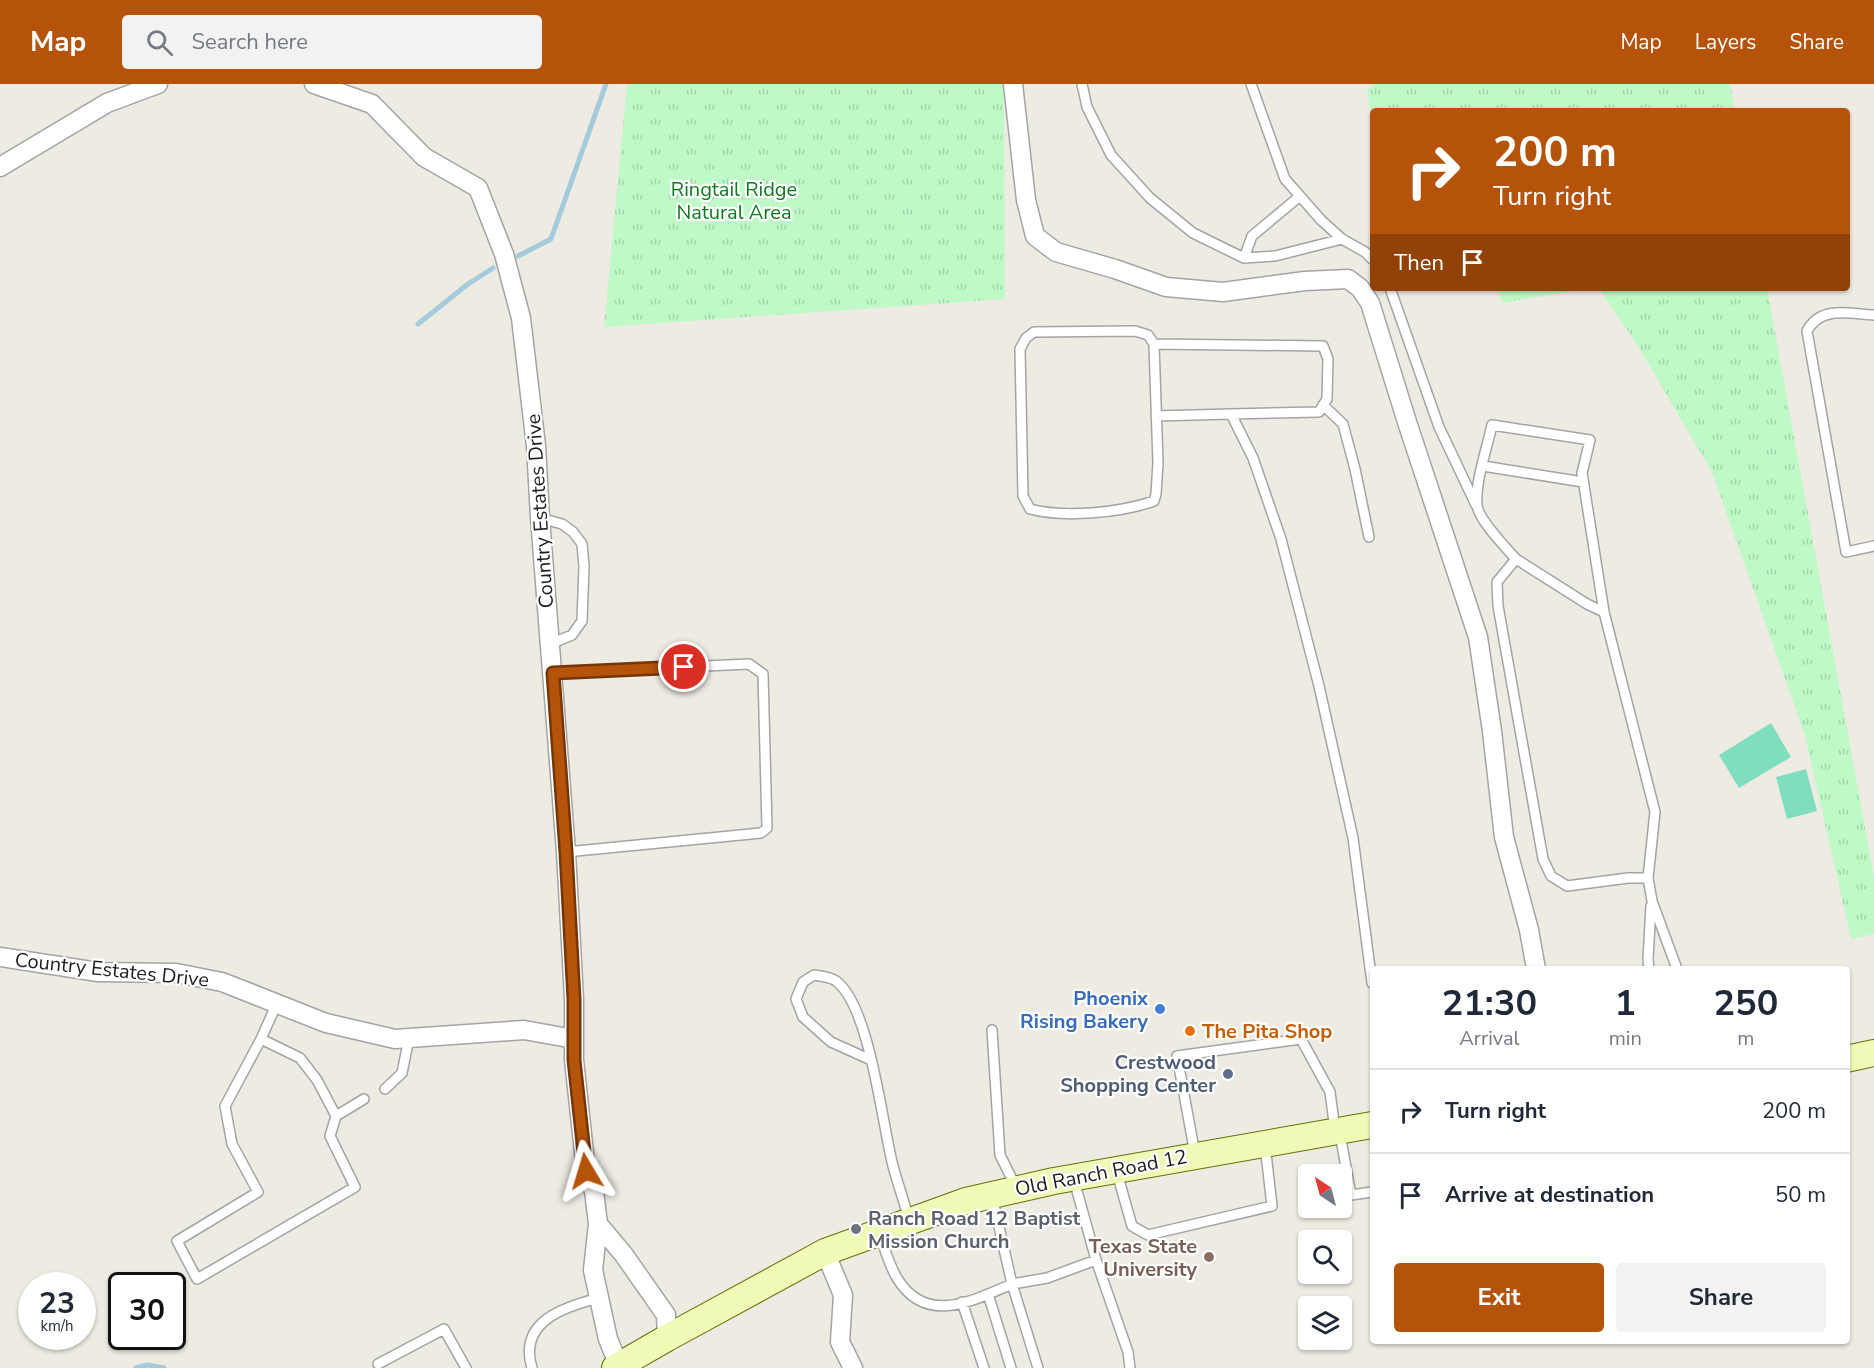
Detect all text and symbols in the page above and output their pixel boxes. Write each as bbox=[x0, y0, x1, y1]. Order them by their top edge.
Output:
search box bbox=[122, 15, 542, 69]
text: Map bbox=[30, 23, 86, 61]
icon: search bbox=[143, 26, 176, 59]
text: Search here bbox=[191, 27, 308, 57]
text: Map bbox=[1620, 28, 1662, 56]
text: Layers bbox=[1695, 28, 1756, 56]
text: Share bbox=[1789, 28, 1844, 56]
text: 200 m bbox=[1493, 124, 1617, 181]
icon: right bbox=[1394, 132, 1472, 210]
park label: Ringtail Ridge Natural Area bbox=[671, 176, 797, 226]
text: Turn right bbox=[1493, 178, 1611, 215]
icon: arrive bbox=[1456, 246, 1489, 279]
text: Then bbox=[1394, 248, 1444, 278]
street label: Country Estates Drive bbox=[520, 413, 560, 609]
pin bbox=[658, 641, 709, 692]
icon: arrive bbox=[667, 650, 700, 683]
street label: Country Estates Drive bbox=[14, 946, 210, 994]
text: 21:30 bbox=[1442, 979, 1537, 1028]
text: 1 bbox=[1614, 979, 1636, 1028]
text: 250 bbox=[1713, 979, 1778, 1028]
place label: Phoenix Rising Bakery bbox=[1020, 985, 1149, 1035]
marker: Phoenix Rising Bakery bbox=[1153, 1002, 1167, 1016]
place label: The Pita Shop bbox=[1202, 1018, 1332, 1045]
marker: The Pita Shop bbox=[1183, 1024, 1197, 1038]
text: Arrival bbox=[1459, 1025, 1519, 1052]
text: min bbox=[1609, 1025, 1642, 1052]
text: m bbox=[1737, 1025, 1754, 1052]
place label: Crestwood Shopping Center bbox=[1060, 1049, 1216, 1099]
marker: Crestwood Shopping Center bbox=[1221, 1067, 1235, 1081]
icon: right bbox=[1394, 1095, 1427, 1128]
text: Turn right bbox=[1445, 1096, 1546, 1126]
text: 200 m bbox=[1762, 1096, 1826, 1126]
position arrow bbox=[554, 1139, 618, 1203]
street label: Old Ranch Road 12 bbox=[1013, 1143, 1189, 1203]
north arrow bbox=[1298, 1164, 1352, 1218]
map controls bbox=[1298, 1164, 1352, 1350]
icon: arrive bbox=[1394, 1179, 1427, 1212]
text: Arrive at destination bbox=[1445, 1180, 1654, 1210]
text: 50 m bbox=[1775, 1180, 1826, 1210]
place label: Ranch Road 12 Baptist Mission Church bbox=[868, 1205, 1081, 1255]
marker: Ranch Road 12 Baptist Mission Church bbox=[849, 1222, 863, 1236]
button: search bbox=[1298, 1230, 1352, 1284]
place label: Texas State University bbox=[1089, 1233, 1197, 1283]
marker: Texas State University bbox=[1202, 1250, 1216, 1264]
button: Exit bbox=[1394, 1263, 1604, 1332]
button: Share bbox=[1616, 1263, 1826, 1332]
speed limit sign: 30 bbox=[108, 1272, 186, 1350]
text: 23 bbox=[39, 1283, 75, 1324]
button: layers bbox=[1298, 1296, 1352, 1350]
text: km/h bbox=[40, 1316, 74, 1336]

